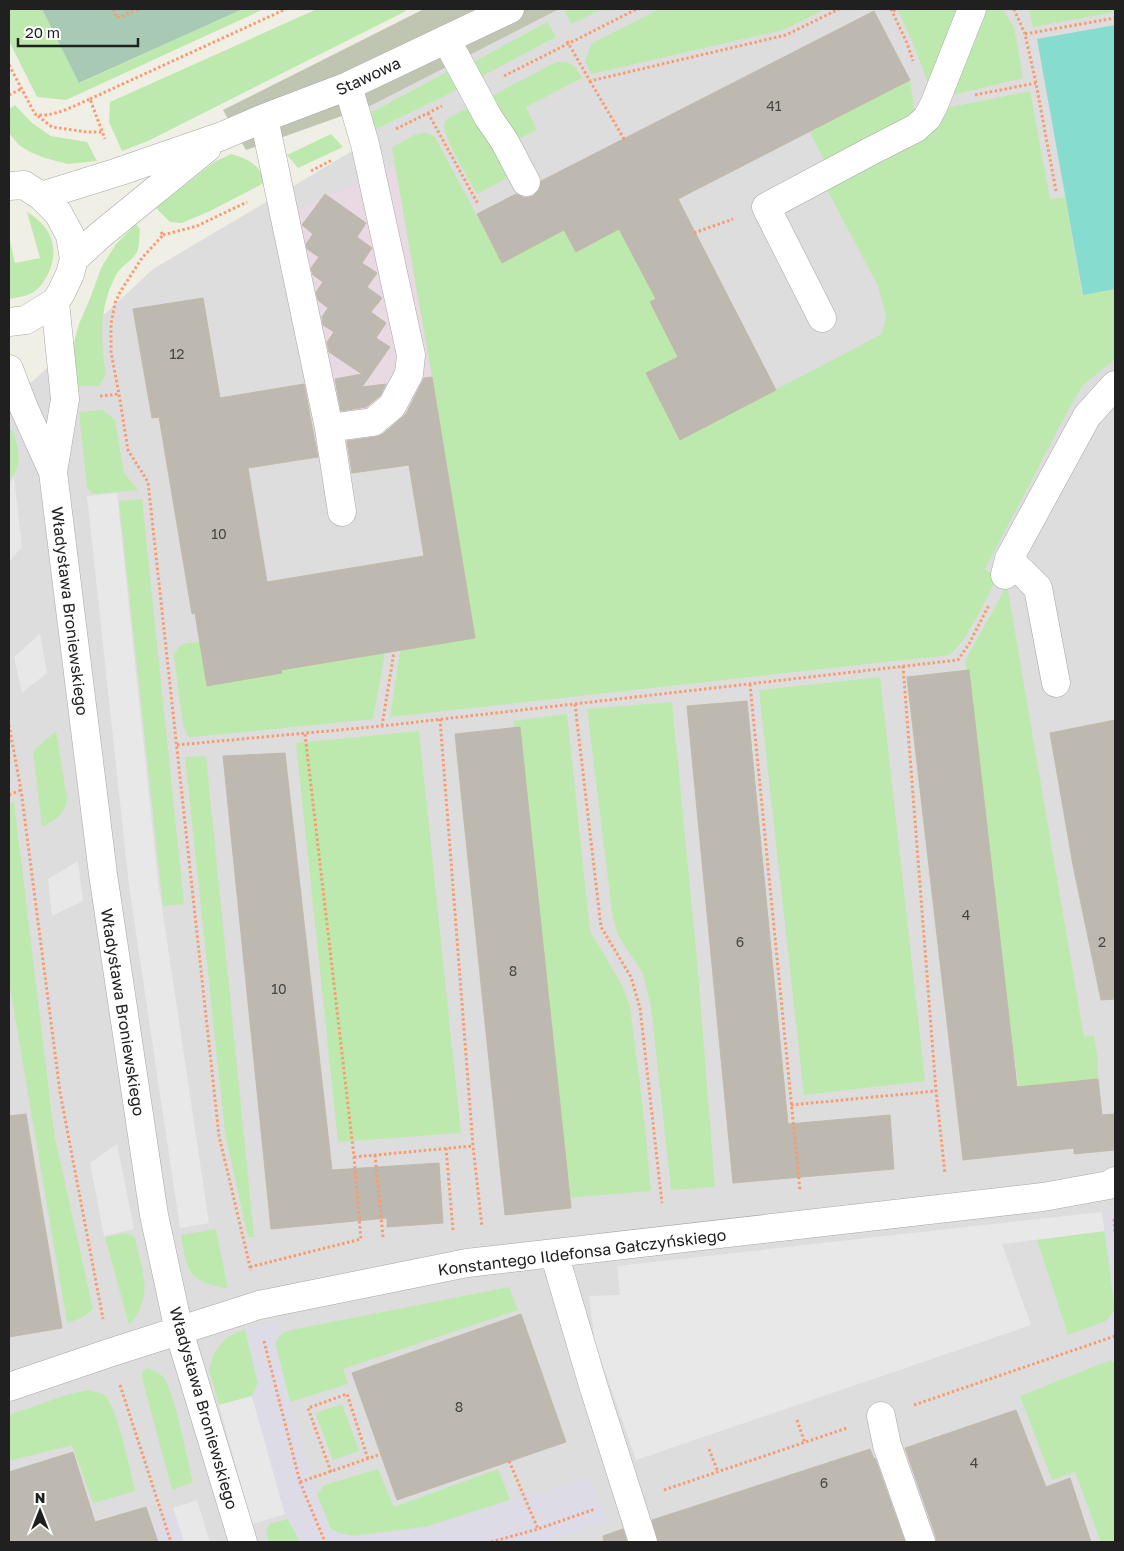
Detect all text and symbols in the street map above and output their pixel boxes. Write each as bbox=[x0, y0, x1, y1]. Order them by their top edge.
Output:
scale bar bbox=[18, 15, 138, 47]
text: 20 m bbox=[25, 23, 60, 41]
street label: Stawowa bbox=[332, 52, 404, 100]
house number: 41 bbox=[766, 97, 782, 114]
house number: 12 bbox=[170, 345, 184, 362]
street label: Władysława Broniewskiego bbox=[47, 506, 93, 716]
house number: 10 bbox=[211, 525, 227, 542]
house number: 4 bbox=[962, 906, 970, 923]
street label: Władysława Broniewskiego bbox=[97, 907, 149, 1117]
house number: 6 bbox=[736, 933, 744, 950]
house number: 2 bbox=[1098, 933, 1106, 950]
house number: 8 bbox=[509, 962, 517, 979]
house number: 10 bbox=[271, 980, 287, 997]
street label: Konstantego Ildefonsa Gałczyńskiego bbox=[437, 1224, 727, 1280]
street label: Władysława Broniewskiego bbox=[165, 1304, 243, 1512]
house number: 8 bbox=[455, 1398, 463, 1415]
house number: 4 bbox=[970, 1454, 978, 1471]
house number: 6 bbox=[820, 1474, 828, 1491]
north arrow bbox=[15, 1486, 65, 1536]
text: N bbox=[35, 1489, 45, 1506]

